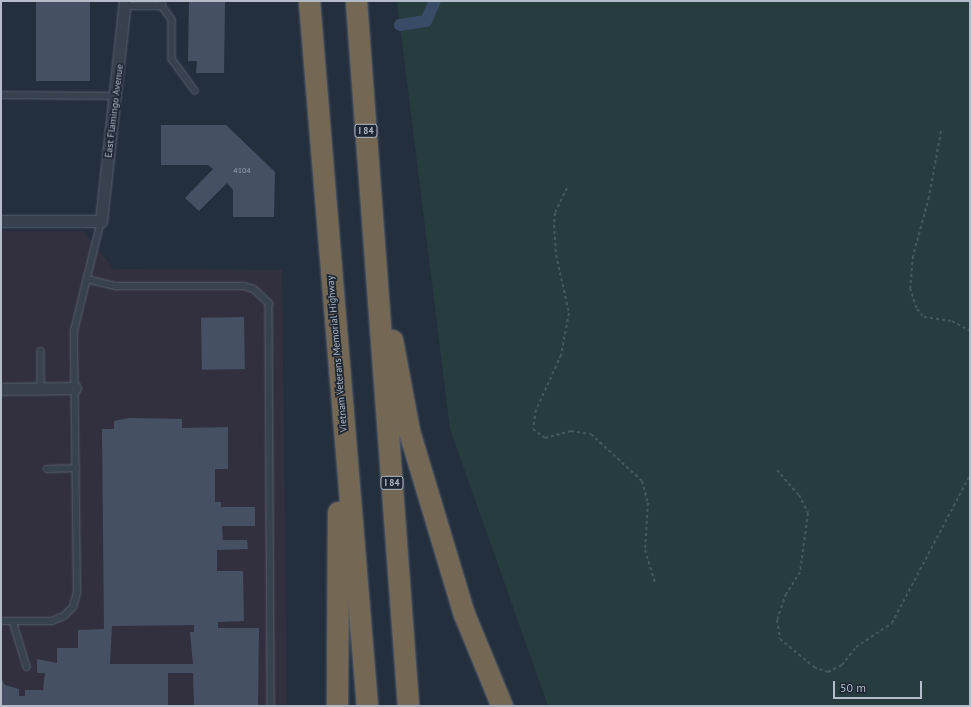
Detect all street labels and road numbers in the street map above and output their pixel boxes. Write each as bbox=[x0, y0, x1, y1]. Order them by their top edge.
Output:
street label: East Flamingo Avenue bbox=[102, 63, 126, 159]
road number: I 84 bbox=[354, 124, 378, 138]
street label: Vietnam Veterans Memorial Highway bbox=[324, 275, 350, 433]
road number: I 84 bbox=[380, 476, 404, 490]

